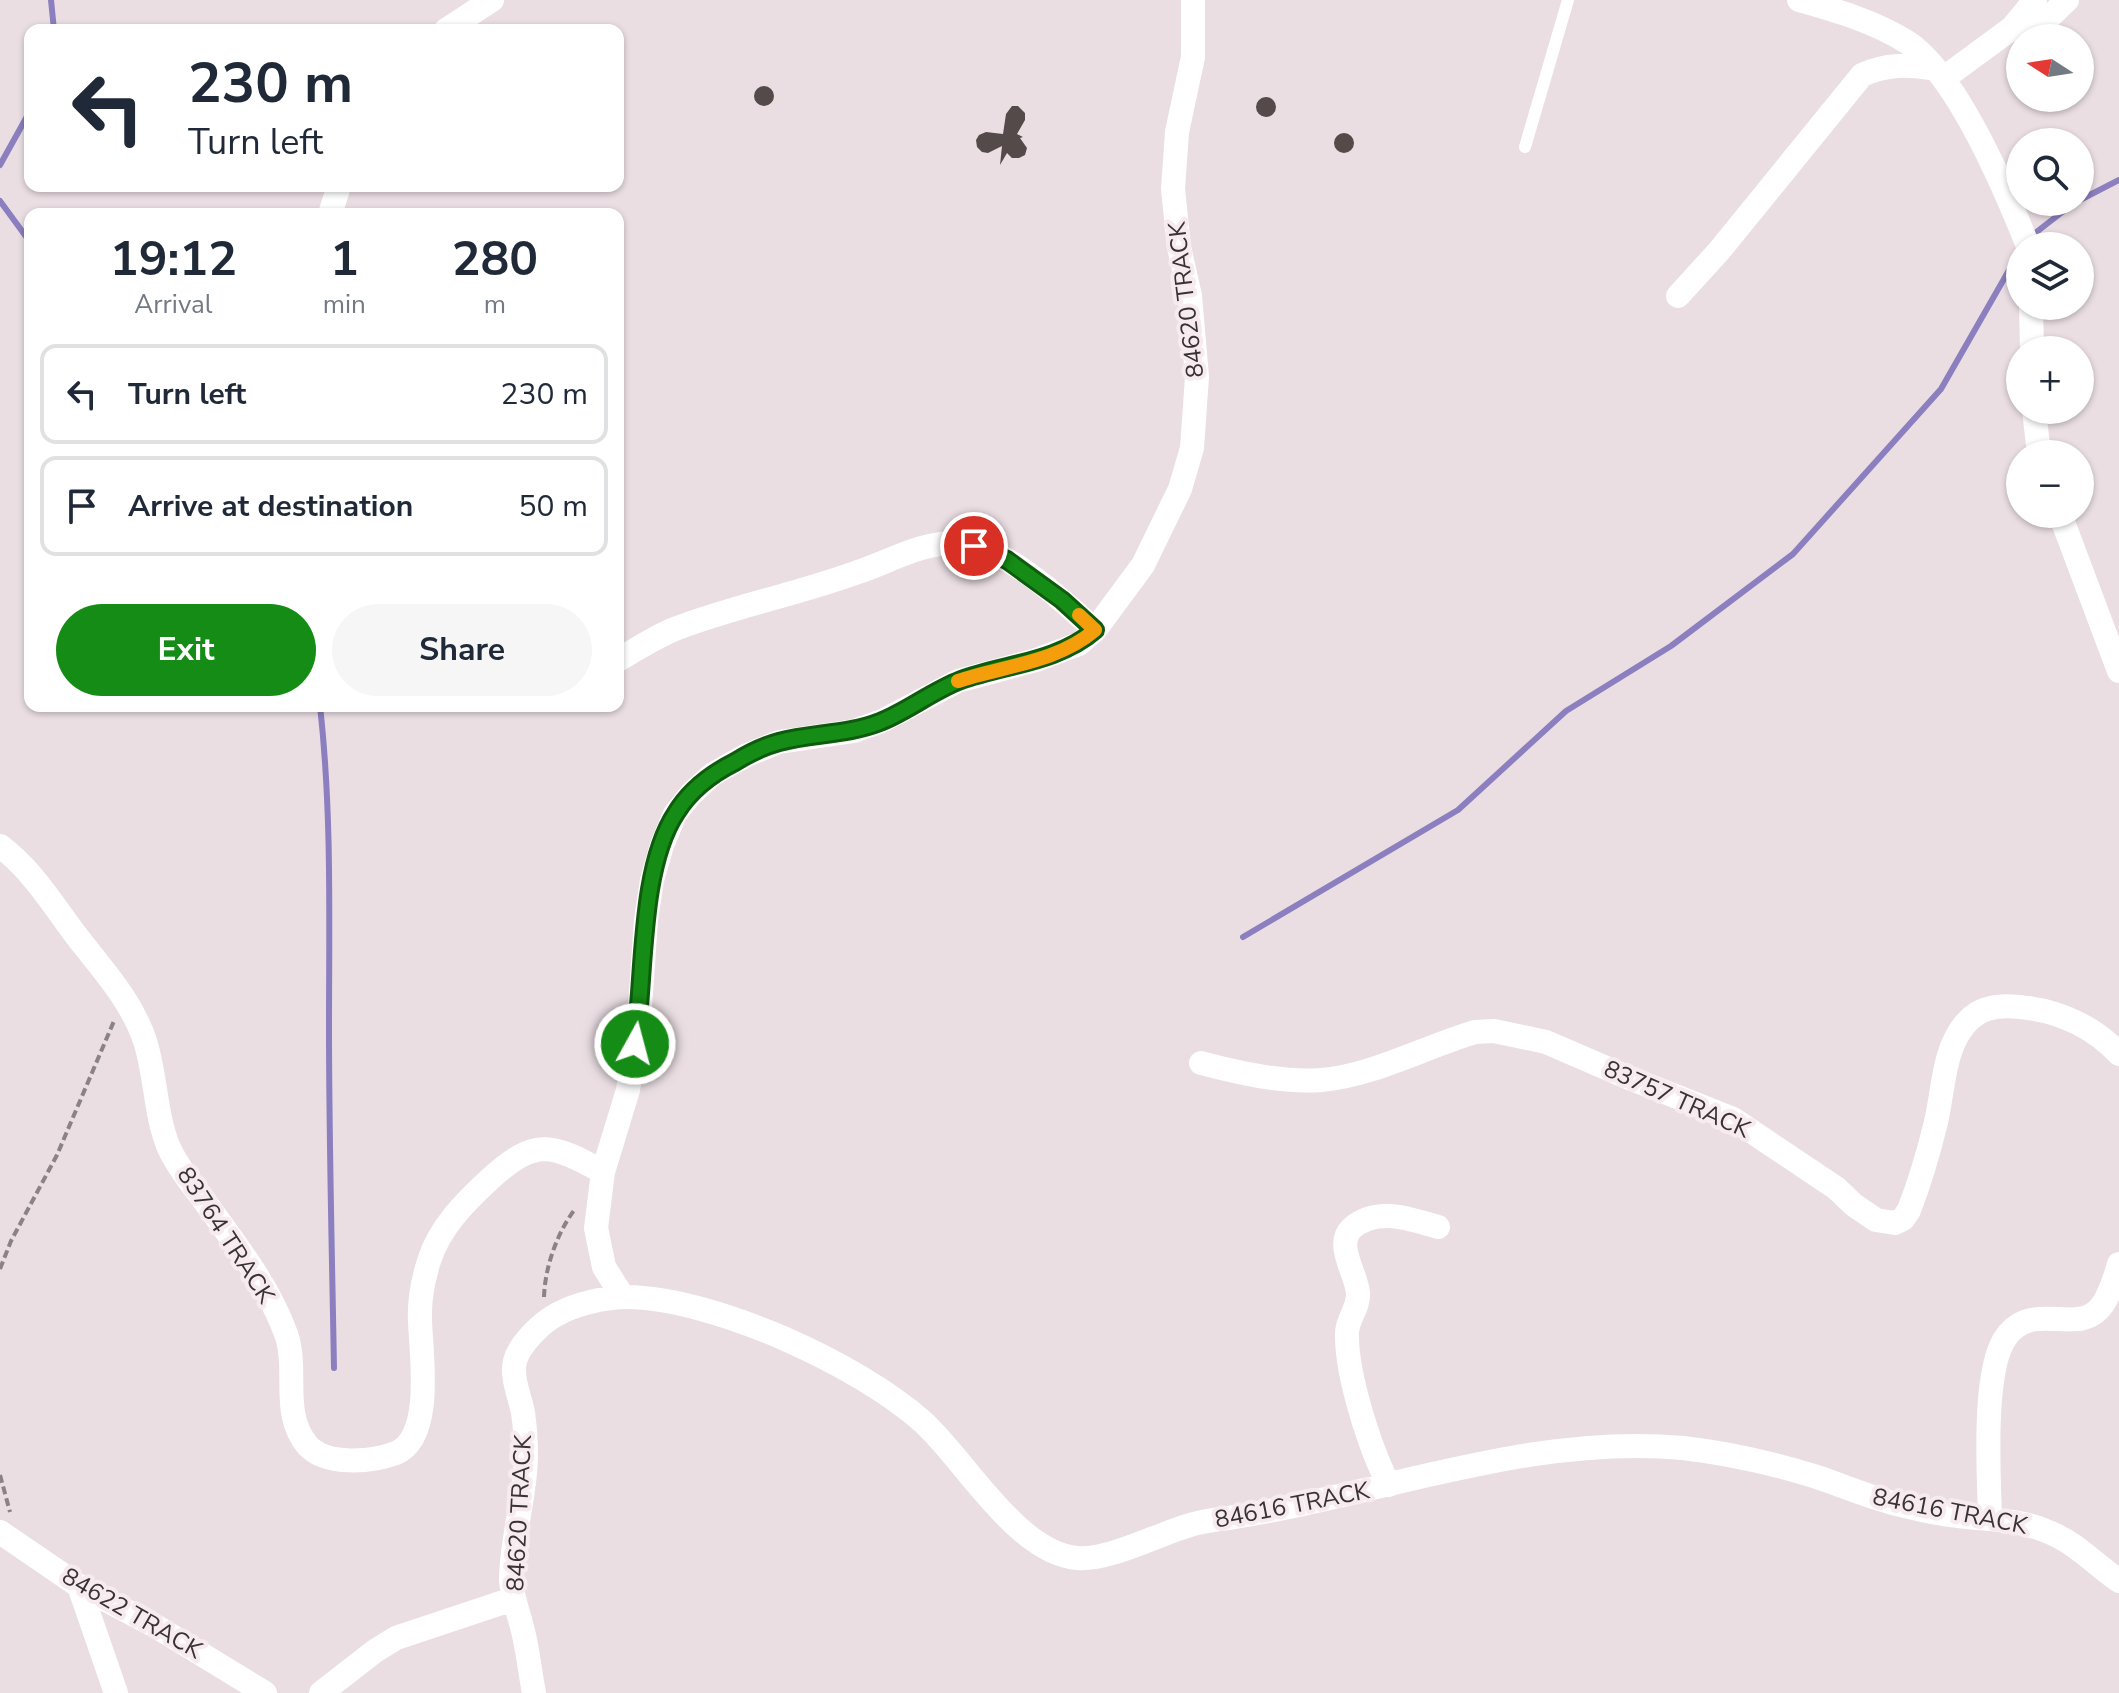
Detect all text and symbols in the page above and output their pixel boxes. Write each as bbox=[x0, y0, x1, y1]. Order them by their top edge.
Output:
north arrow bbox=[2006, 24, 2094, 112]
map controls bbox=[2006, 24, 2094, 528]
text: 230 m bbox=[188, 45, 353, 122]
icon: left bbox=[56, 56, 160, 160]
text: Turn left bbox=[188, 118, 323, 167]
button: search bbox=[2006, 128, 2094, 216]
street label: 84620 TRACK bbox=[1160, 219, 1211, 380]
text: 19:12 bbox=[110, 226, 237, 292]
text: 1 bbox=[330, 226, 359, 292]
text: 280 bbox=[452, 226, 538, 292]
button: layers bbox=[2006, 232, 2094, 320]
text: Arrival bbox=[134, 287, 213, 322]
text: min bbox=[323, 287, 366, 322]
text: m bbox=[484, 287, 506, 322]
button: + bbox=[2006, 336, 2094, 424]
icon: left bbox=[60, 372, 104, 416]
text: Turn left bbox=[128, 374, 246, 415]
text: 230 m bbox=[501, 374, 588, 415]
button: − bbox=[2006, 440, 2094, 528]
icon: arrive bbox=[60, 484, 104, 528]
text: Arrive at destination bbox=[128, 486, 413, 527]
text: 50 m bbox=[519, 486, 588, 527]
pin bbox=[940, 512, 1008, 580]
icon: arrive bbox=[952, 524, 996, 568]
button: Exit bbox=[56, 604, 316, 696]
button: Share bbox=[332, 604, 592, 696]
position arrow bbox=[593, 1002, 677, 1086]
street label: 83757 TRACK bbox=[1599, 1053, 1756, 1146]
street label: 83764 TRACK bbox=[170, 1161, 283, 1310]
street label: 84620 TRACK bbox=[499, 1433, 539, 1592]
street label: 84616 TRACK bbox=[1212, 1474, 1373, 1536]
street label: 84616 TRACK bbox=[1870, 1480, 2031, 1542]
street label: 84622 TRACK bbox=[56, 1560, 209, 1667]

